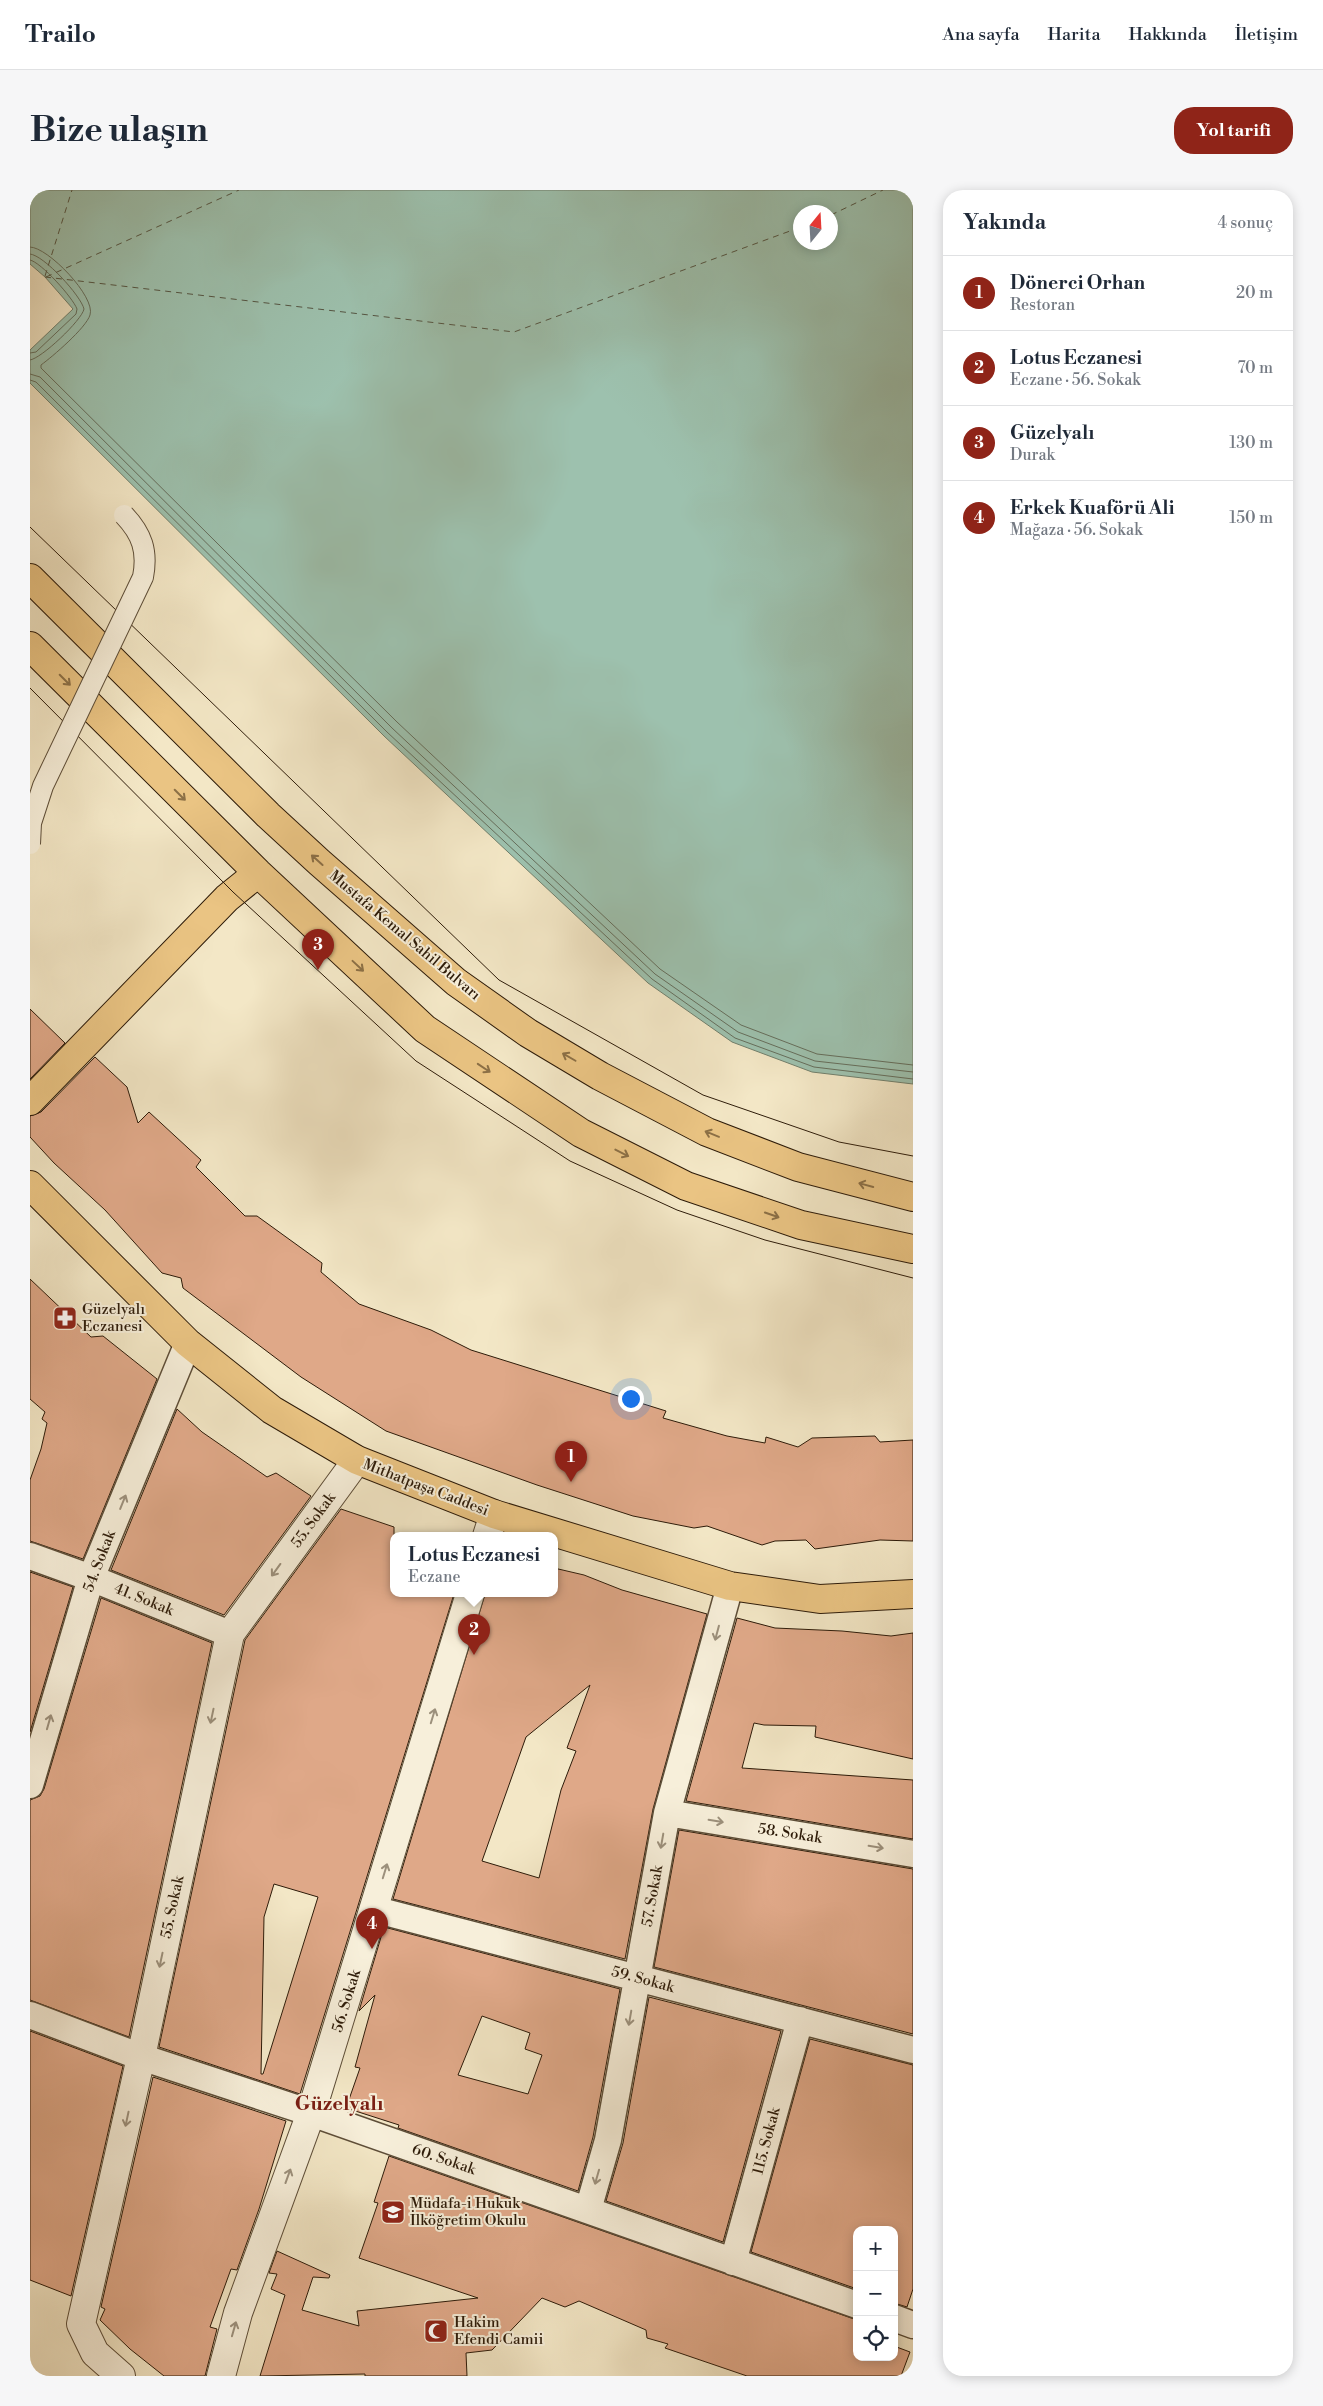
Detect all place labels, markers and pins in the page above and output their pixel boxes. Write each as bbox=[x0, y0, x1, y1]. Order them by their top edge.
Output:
pin: 3 bbox=[302, 929, 334, 970]
place label: Güzelyalı Eczanesi bbox=[82, 1300, 145, 1336]
pharmacy icon: Güzelyalı Eczanesi bbox=[52, 1305, 78, 1331]
pin: 1 bbox=[555, 1441, 587, 1482]
pin: 2 bbox=[458, 1614, 490, 1655]
pin: 4 bbox=[356, 1908, 388, 1949]
place label: Müdafa-i Hukuk İlköğretim Okulu bbox=[410, 2194, 527, 2230]
school or university icon: Müdafa-i Hukuk İlköğretim Okulu bbox=[380, 2199, 406, 2225]
place label: Hakim Efendi Camii bbox=[454, 2313, 544, 2349]
mosque icon: Hakim Efendi Camii bbox=[423, 2318, 449, 2344]

